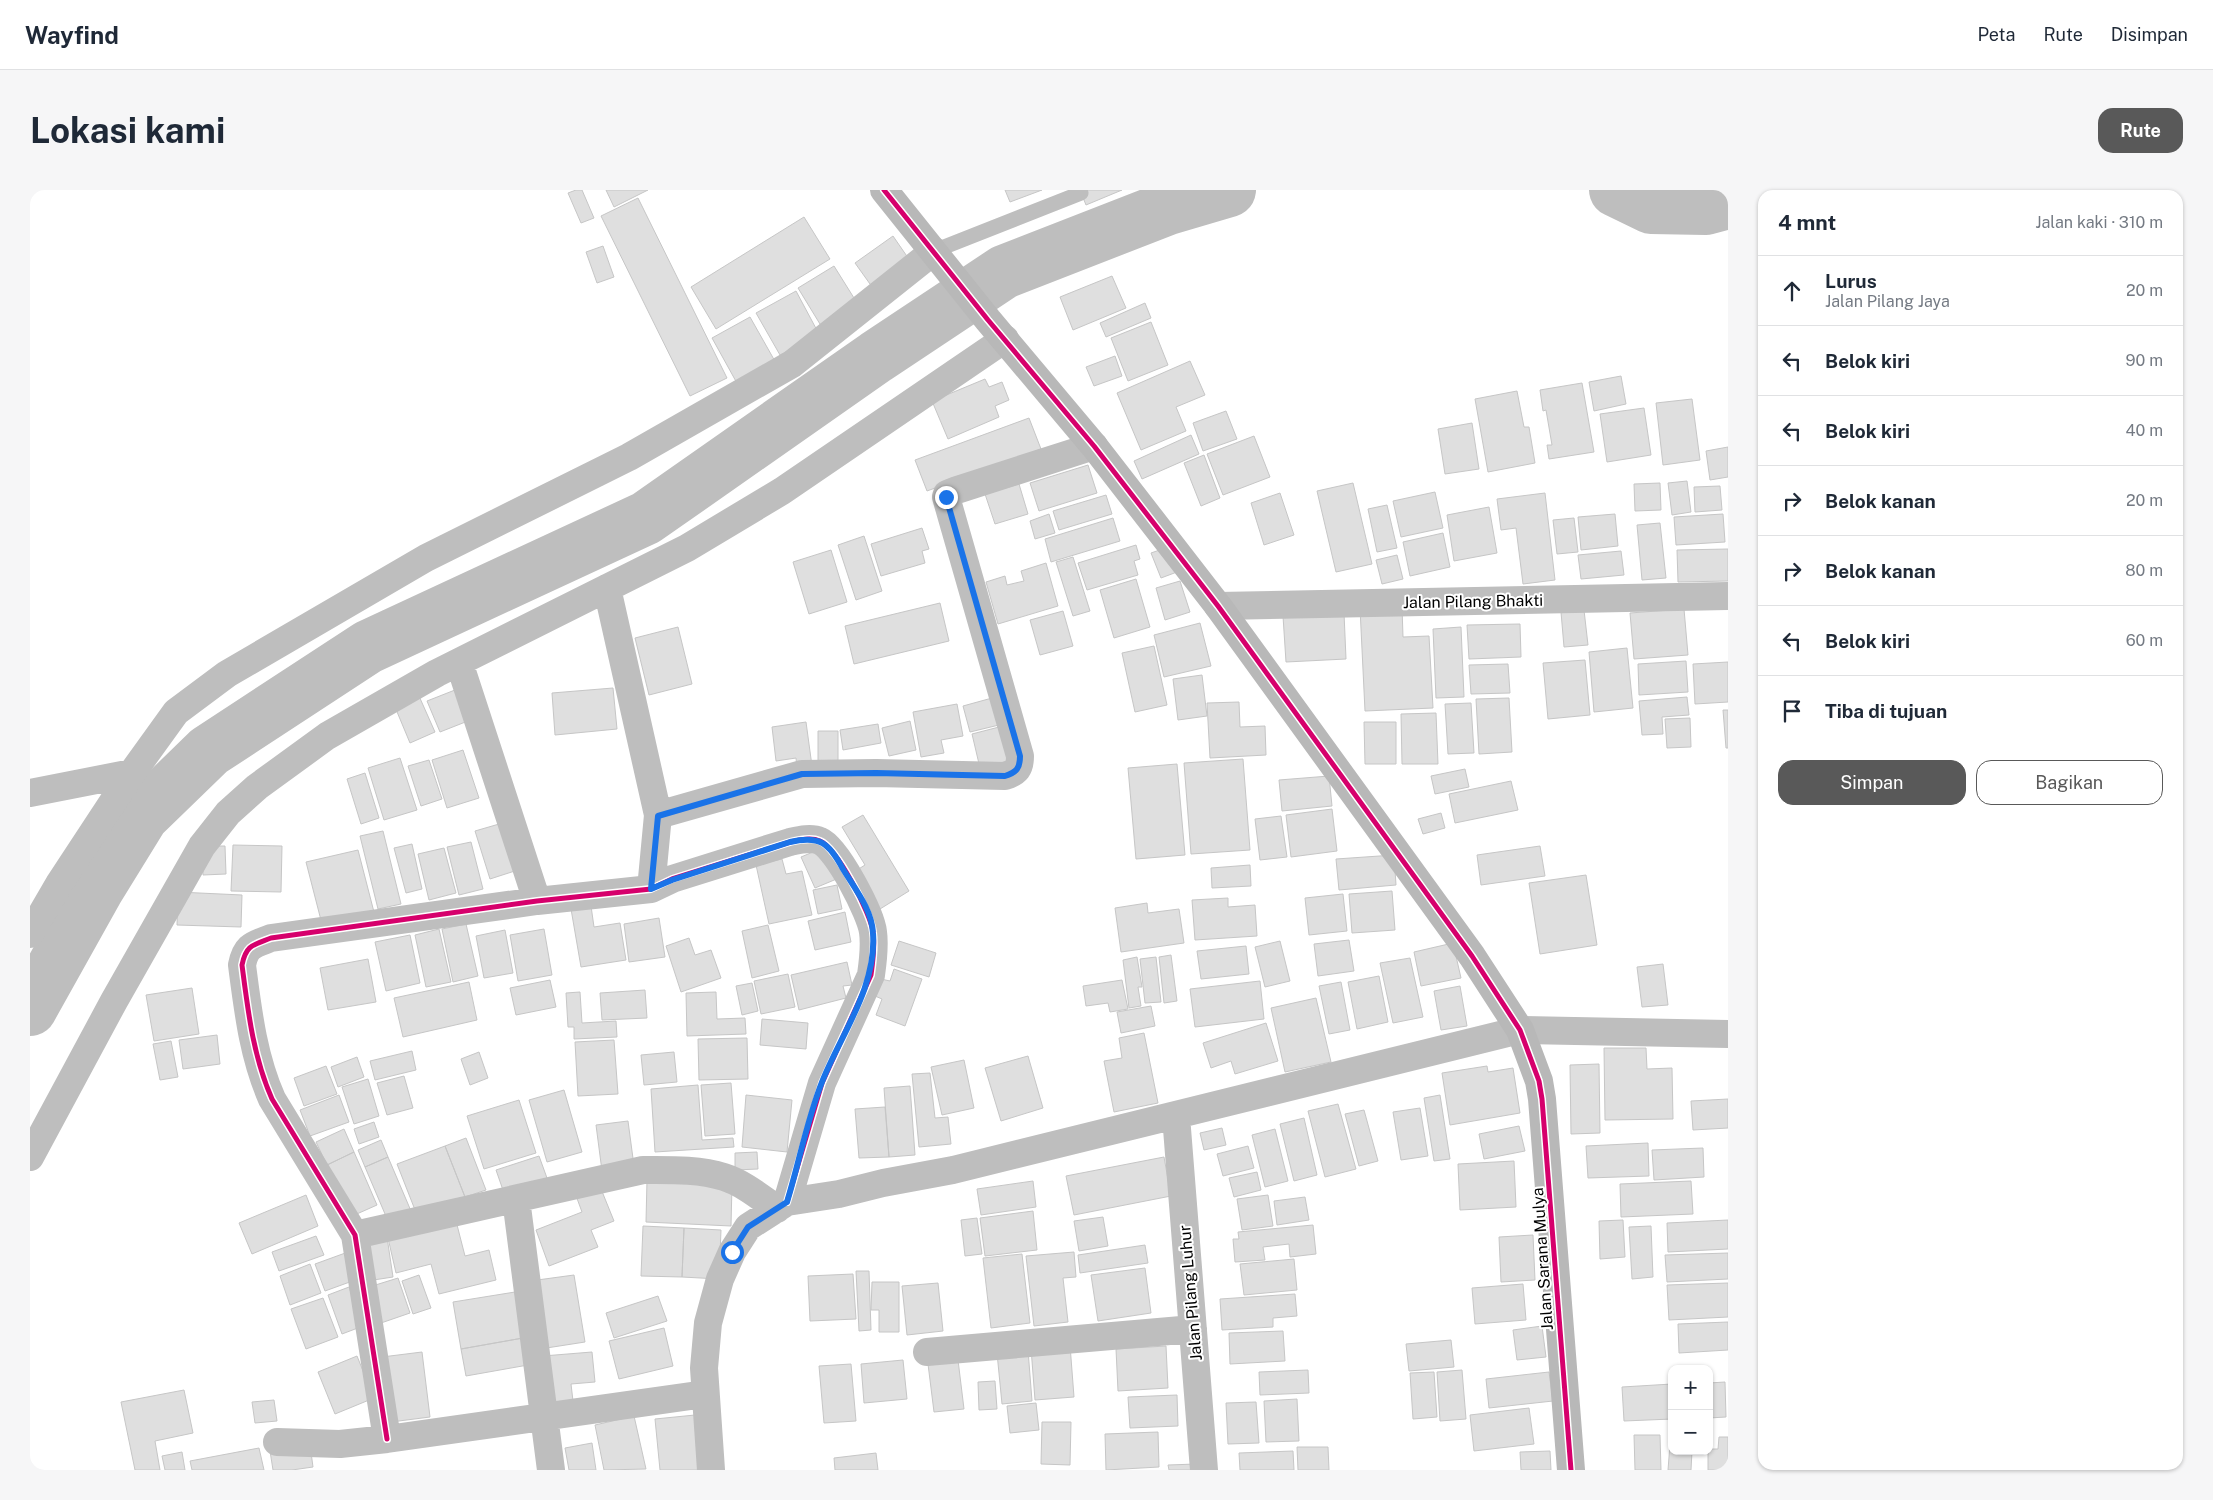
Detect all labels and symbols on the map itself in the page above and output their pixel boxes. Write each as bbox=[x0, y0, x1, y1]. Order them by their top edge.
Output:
route end bbox=[935, 486, 958, 509]
street label: Jalan Pilang Bhakti bbox=[1403, 591, 1543, 612]
street label: Jalan Sarana Mulya bbox=[1528, 1187, 1557, 1331]
street label: Jalan Pilang Luhur bbox=[1175, 1224, 1206, 1362]
route start bbox=[721, 1241, 744, 1264]

